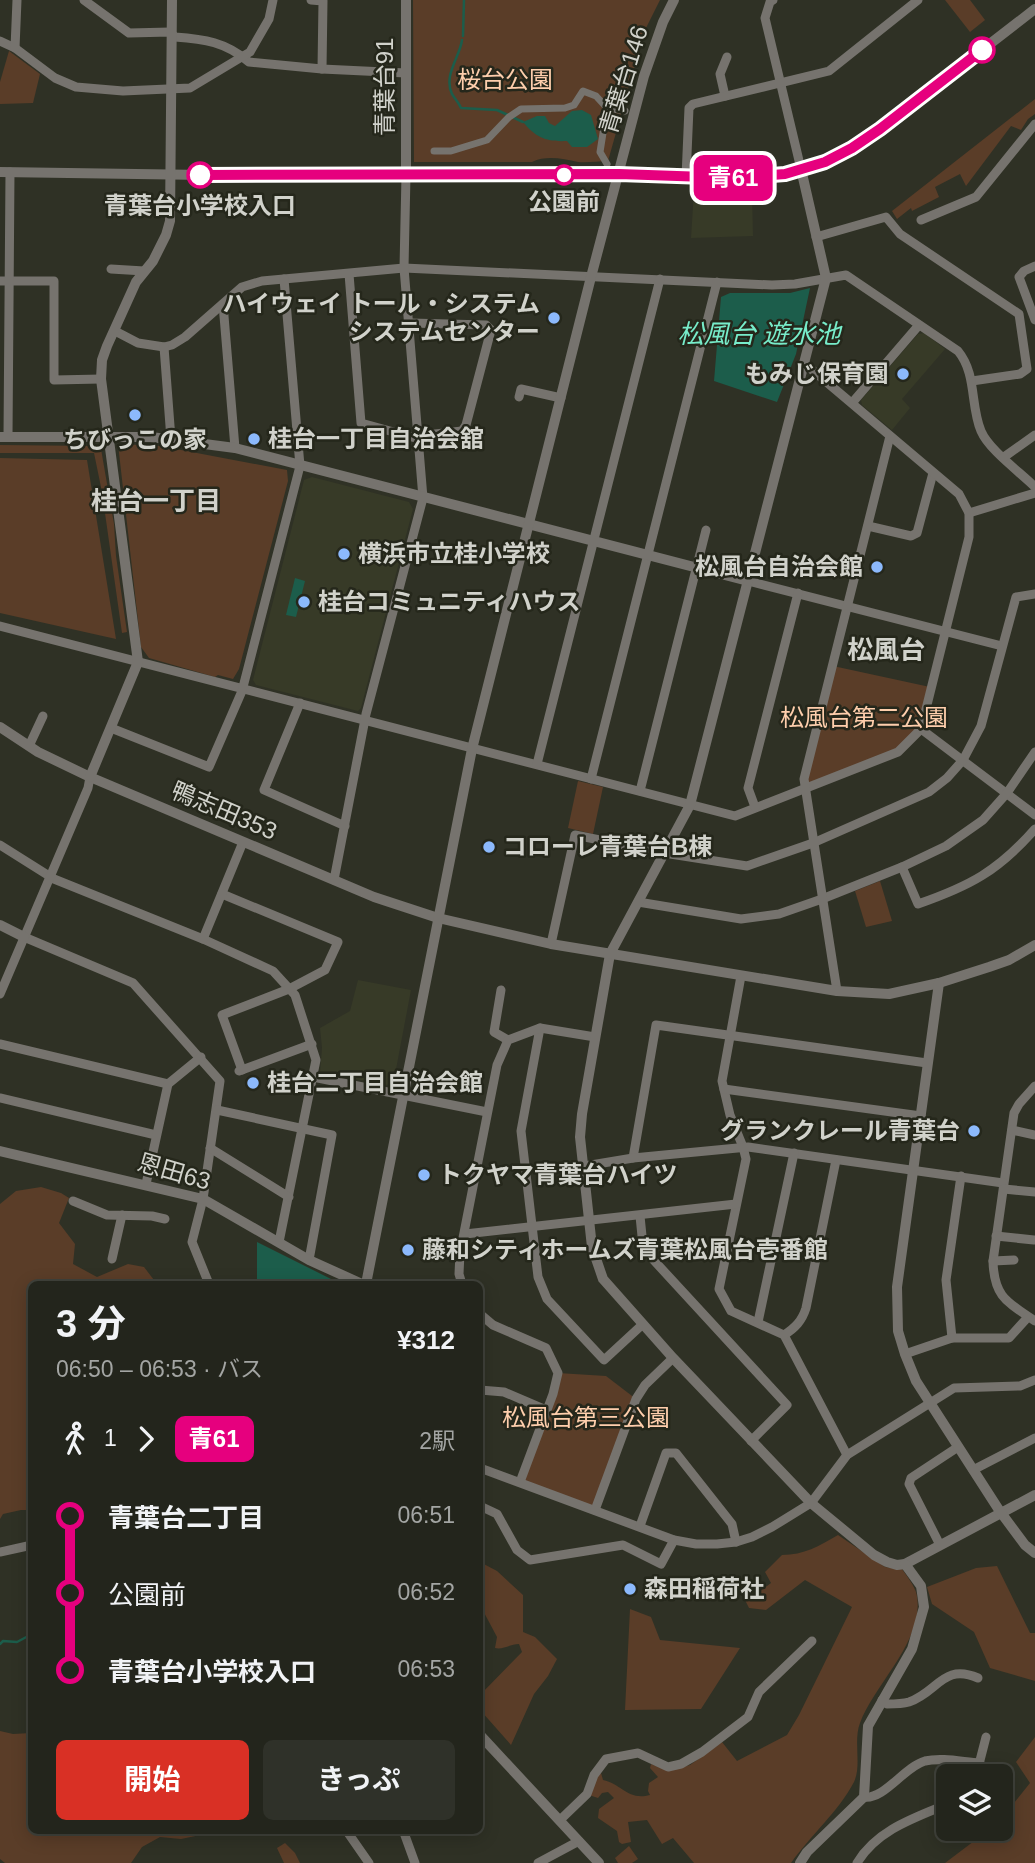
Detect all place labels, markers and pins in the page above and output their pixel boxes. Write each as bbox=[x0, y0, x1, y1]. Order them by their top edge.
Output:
unlabelled marker bbox=[969, 37, 995, 63]
marker: 青葉台小学校入口 bbox=[187, 162, 213, 188]
marker: 公園前 bbox=[554, 165, 574, 185]
place label: 公園前 bbox=[528, 188, 600, 215]
place label: 青葉台小学校入口 bbox=[104, 192, 296, 219]
place label: ハイウェイ トール・システム システムセンター bbox=[223, 290, 540, 345]
marker: ハイウェイ トール・システム システムセンター bbox=[546, 310, 562, 326]
place label: もみじ保育園 bbox=[745, 360, 889, 387]
marker: もみじ保育園 bbox=[895, 366, 911, 382]
marker: ちびっこの家 bbox=[127, 407, 143, 423]
place label: 桂台一丁目自治会舘 bbox=[268, 425, 484, 452]
place label: ちびっこの家 bbox=[63, 426, 207, 453]
marker: 桂台一丁目自治会舘 bbox=[246, 431, 262, 447]
place label: 横浜市立桂小学校 bbox=[358, 540, 550, 567]
marker: 横浜市立桂小学校 bbox=[336, 546, 352, 562]
place label: 松風台自治会館 bbox=[695, 553, 863, 580]
marker: 松風台自治会館 bbox=[869, 559, 885, 575]
place label: 桂台コミュニティハウス bbox=[318, 588, 581, 615]
marker: 桂台コミュニティハウス bbox=[296, 594, 312, 610]
place label: コローレ青葉台B棟 bbox=[503, 833, 712, 860]
marker: コローレ青葉台B棟 bbox=[481, 839, 497, 855]
place label: 桂台二丁目自治会館 bbox=[267, 1069, 483, 1096]
marker: 桂台二丁目自治会館 bbox=[245, 1075, 261, 1091]
place label: グランクレール青葉台 bbox=[720, 1117, 960, 1144]
marker: グランクレール青葉台 bbox=[966, 1123, 982, 1139]
place label: トクヤマ青葉台ハイツ bbox=[438, 1161, 678, 1188]
marker: トクヤマ青葉台ハイツ bbox=[416, 1167, 432, 1183]
place label: 藤和シティホームズ青葉松風台壱番館 bbox=[422, 1236, 828, 1263]
marker: 藤和シティホームズ青葉松風台壱番館 bbox=[400, 1242, 416, 1258]
place label: 森田稲荷社 bbox=[644, 1575, 764, 1602]
marker: 森田稲荷社 bbox=[622, 1581, 638, 1597]

